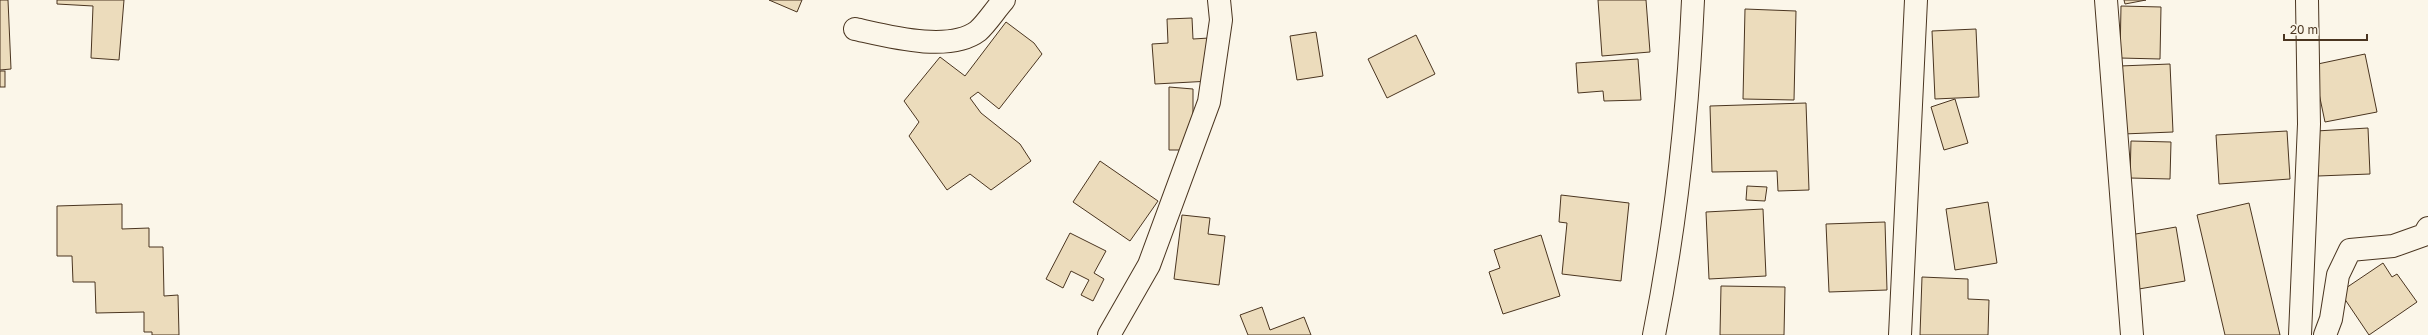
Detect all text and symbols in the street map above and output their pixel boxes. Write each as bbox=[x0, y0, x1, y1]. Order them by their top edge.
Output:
scale bar bbox=[2284, 16, 2367, 42]
text: 20 m bbox=[2290, 22, 2318, 37]

